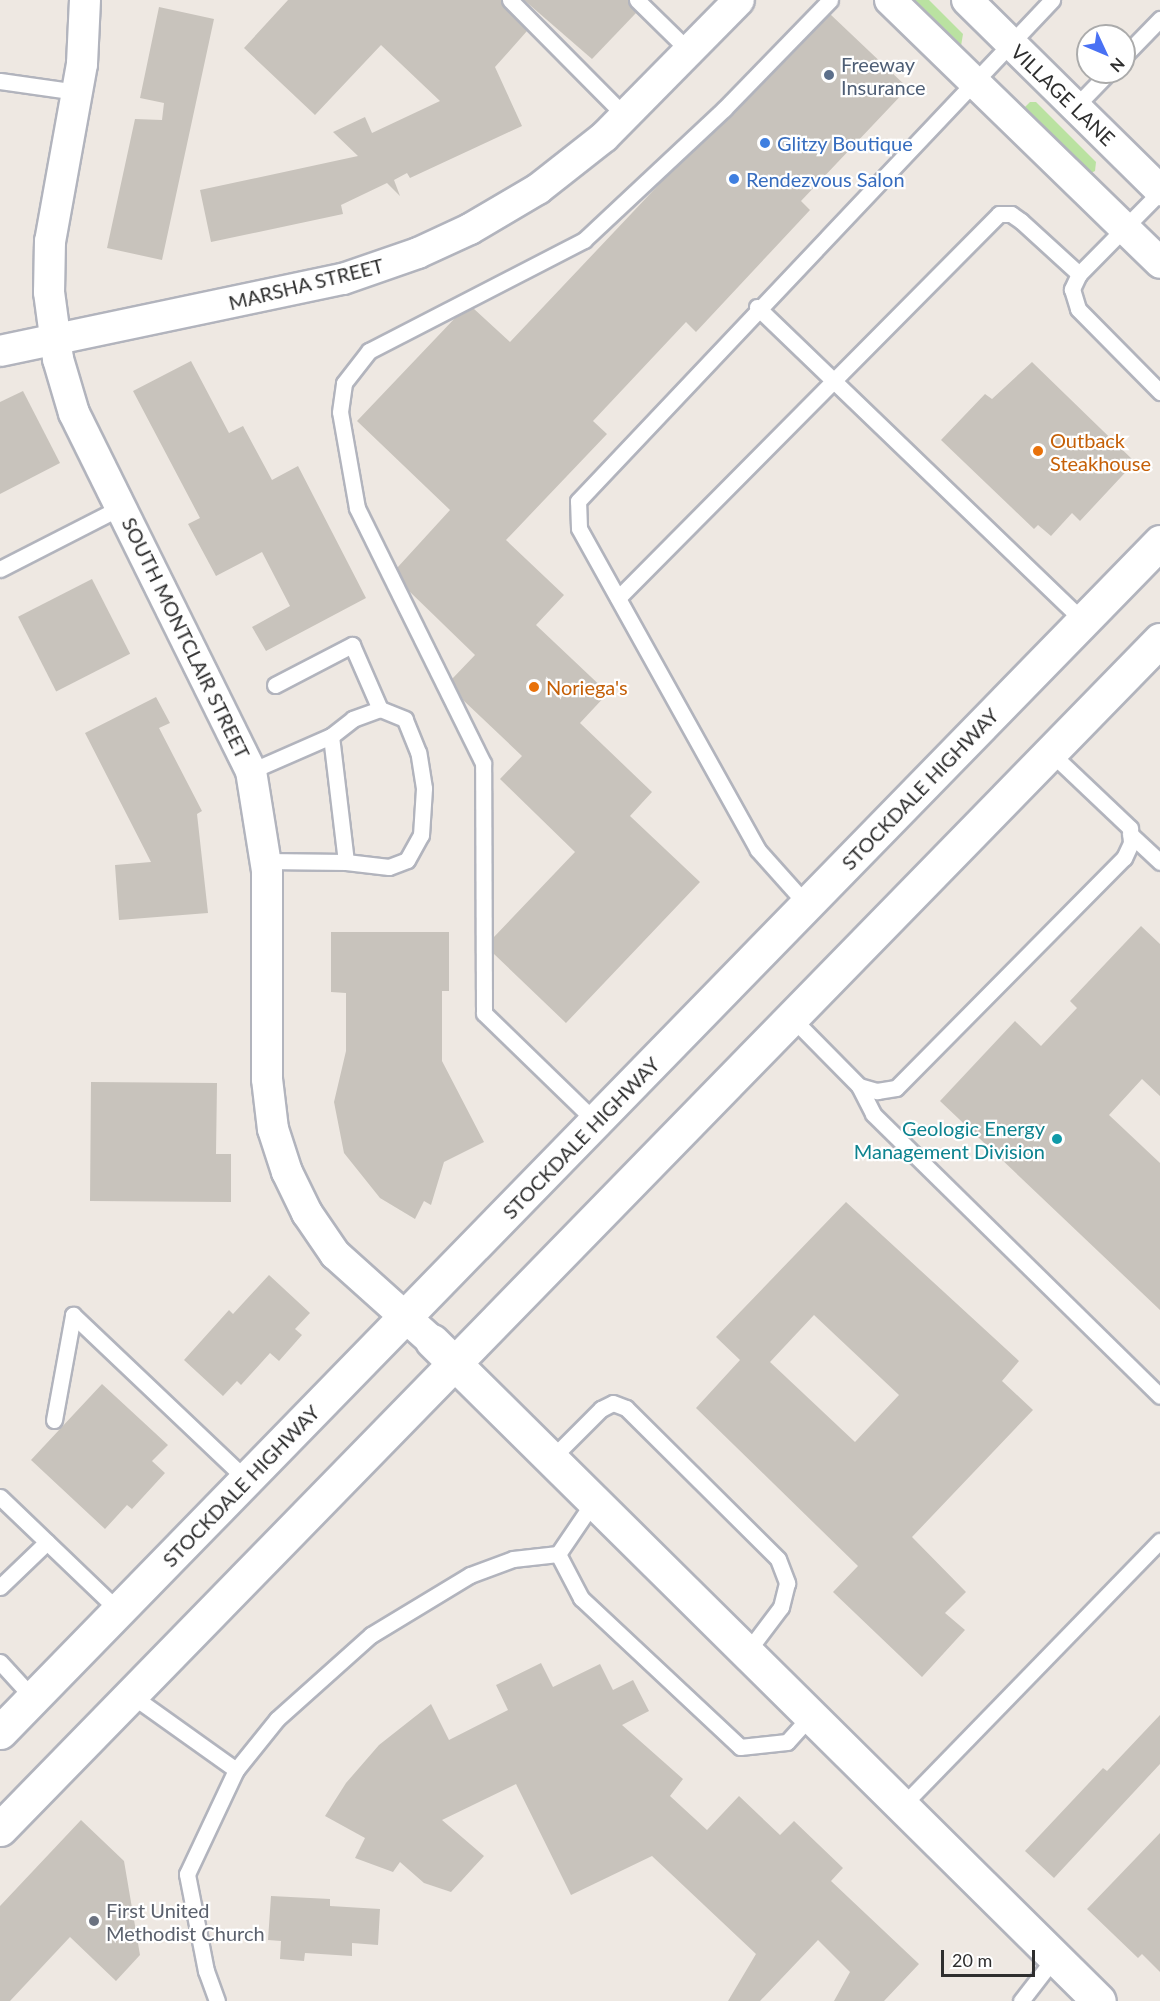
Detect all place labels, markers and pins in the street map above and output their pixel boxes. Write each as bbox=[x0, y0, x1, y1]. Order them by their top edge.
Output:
place label: Freeway Insurance bbox=[841, 52, 926, 99]
marker: Freeway Insurance bbox=[822, 68, 836, 82]
place label: Glitzy Boutique bbox=[777, 131, 913, 155]
marker: Glitzy Boutique bbox=[758, 136, 772, 150]
place label: Rendezvous Salon bbox=[746, 167, 905, 191]
marker: Rendezvous Salon bbox=[727, 172, 741, 186]
place label: Outback Steakhouse bbox=[1050, 428, 1151, 475]
marker: Outback Steakhouse bbox=[1031, 444, 1045, 458]
place label: Noriega's bbox=[546, 675, 628, 699]
marker: Noriega's bbox=[527, 680, 541, 694]
place label: Geologic Energy Management Division bbox=[854, 1116, 1045, 1163]
marker: Geologic Energy Management Division bbox=[1050, 1132, 1064, 1146]
place label: First United Methodist Church bbox=[106, 1898, 265, 1945]
marker: First United Methodist Church bbox=[87, 1914, 101, 1928]

